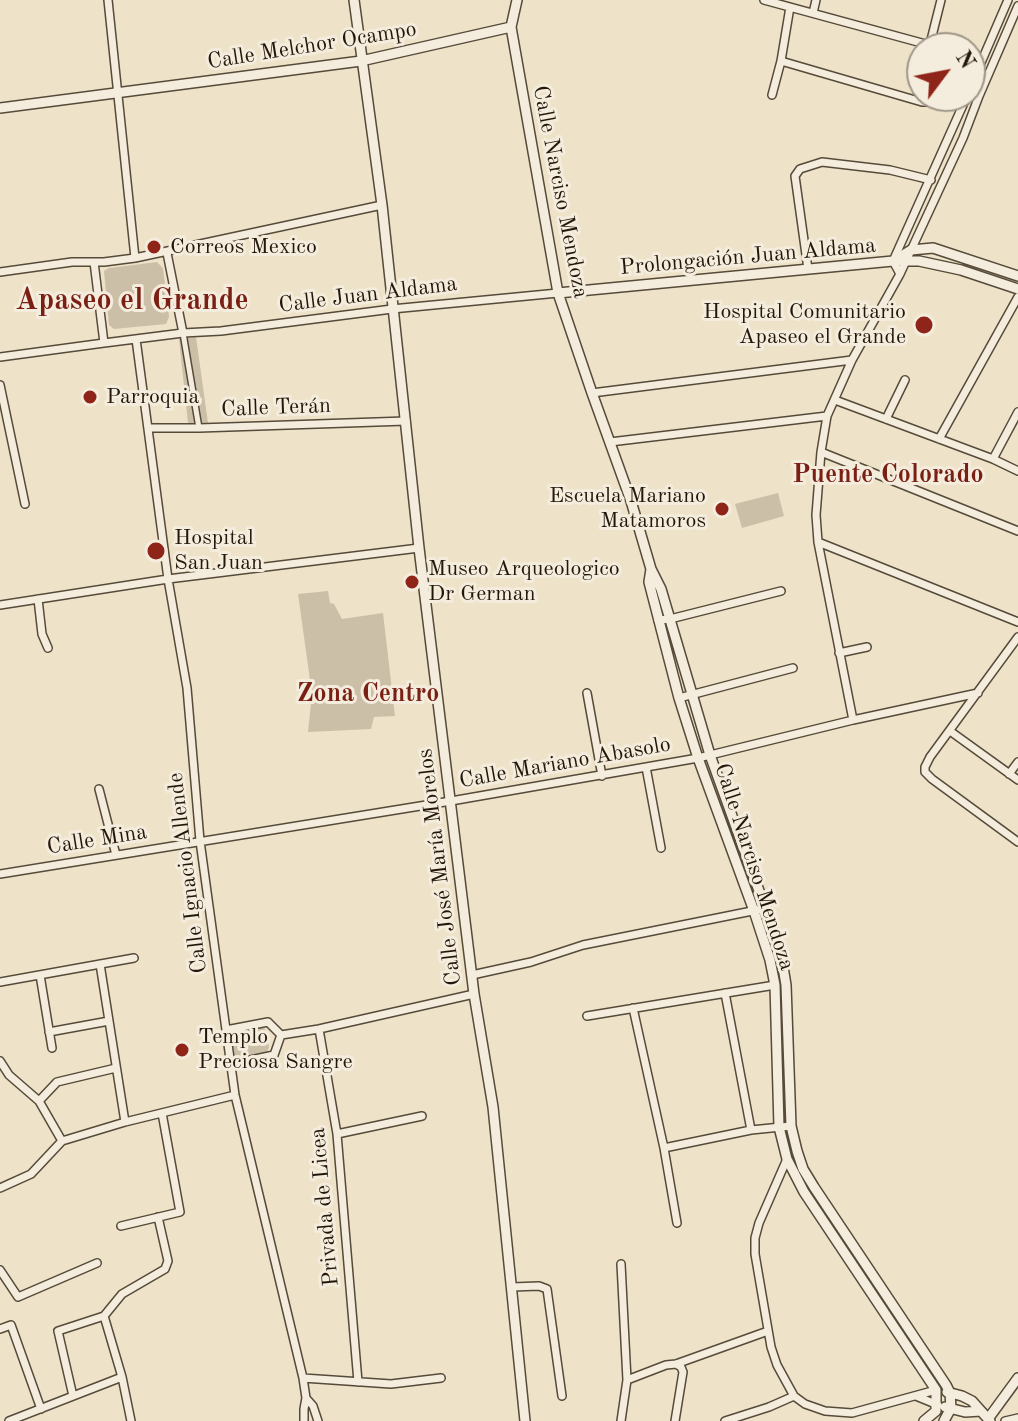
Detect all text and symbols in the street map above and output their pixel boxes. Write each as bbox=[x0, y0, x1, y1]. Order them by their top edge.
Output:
street label: Calle Melchor Ocampo bbox=[205, 16, 419, 76]
north arrow bbox=[906, 32, 986, 112]
text: N bbox=[951, 47, 978, 73]
street label: Calle Narciso Mendoza bbox=[526, 83, 594, 301]
street label: Prolongación Juan Aldama bbox=[619, 233, 877, 281]
place label: Correos Mexico bbox=[170, 234, 317, 260]
marker: Correos Mexico bbox=[145, 238, 163, 256]
street label: Calle Juan Aldama bbox=[277, 271, 459, 319]
district label: Apaseo el Grande bbox=[15, 283, 249, 319]
place label: Hospital Comunitario Apaseo el Grande bbox=[703, 299, 906, 350]
marker: Hospital Comunitario Apaseo el Grande bbox=[913, 314, 935, 336]
place label: Parroquia bbox=[106, 384, 199, 410]
marker: Parroquia bbox=[81, 388, 99, 406]
street label: Calle Terán bbox=[221, 393, 331, 423]
district label: Puente Colorado bbox=[792, 459, 984, 491]
place label: Escuela Mariano Matamoros bbox=[549, 483, 706, 534]
marker: Escuela Mariano Matamoros bbox=[713, 500, 731, 518]
place label: Hospital San Juan bbox=[174, 525, 263, 576]
marker: Hospital San Juan bbox=[145, 540, 167, 562]
place label: Museo Arqueologico Dr German bbox=[428, 556, 620, 608]
marker: Museo Arqueologico Dr German bbox=[403, 573, 421, 591]
district label: Zona Centro bbox=[297, 678, 439, 710]
street label: Calle Mariano Abasolo bbox=[457, 731, 673, 795]
street label: Calle José María Morelos bbox=[412, 747, 468, 987]
street label: Calle Narciso Mendoza bbox=[708, 760, 800, 974]
street label: Calle Ignacio Allende bbox=[163, 771, 213, 975]
street label: Calle Mina bbox=[45, 819, 149, 861]
place label: Templo Preciosa Sangre bbox=[198, 1024, 353, 1076]
marker: Templo Preciosa Sangre bbox=[173, 1041, 191, 1059]
street label: Privada de Licea bbox=[305, 1127, 345, 1287]

